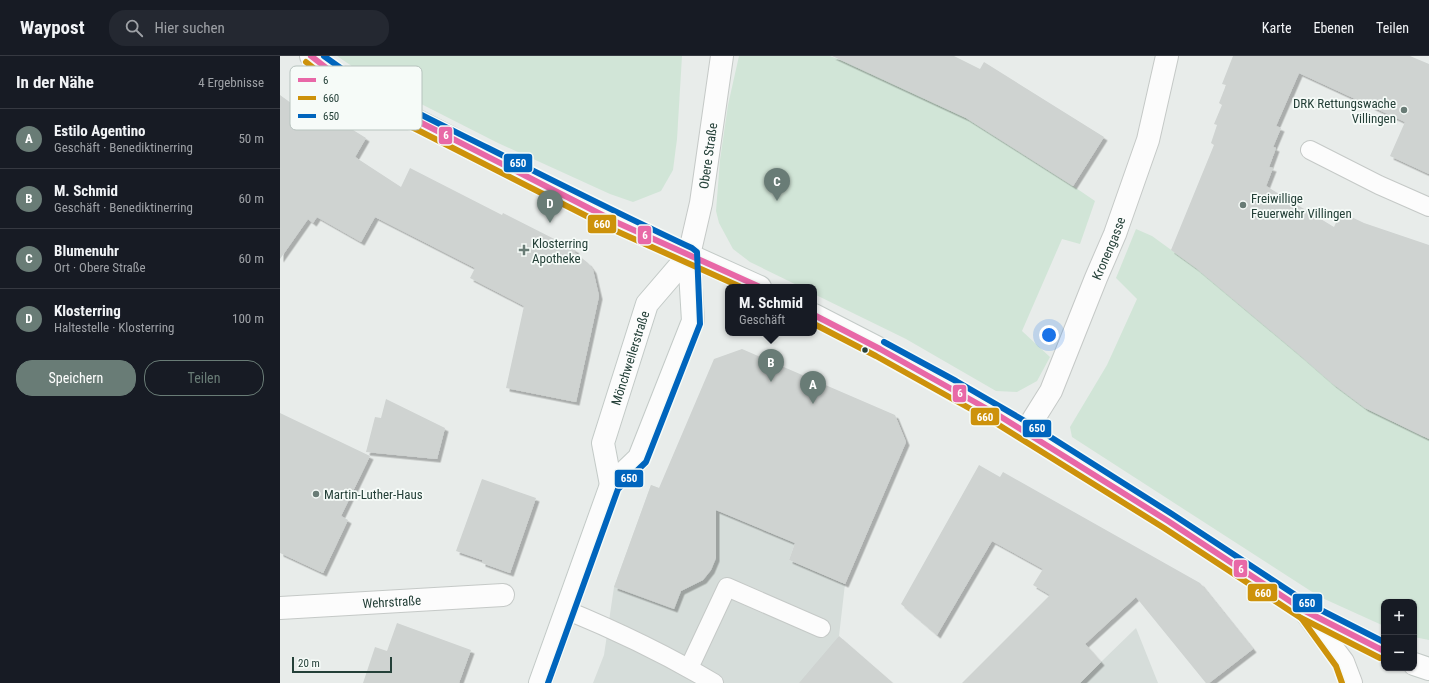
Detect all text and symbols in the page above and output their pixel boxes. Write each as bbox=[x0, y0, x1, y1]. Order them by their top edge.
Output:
search box bbox=[109, 10, 389, 46]
text: Waypost bbox=[20, 16, 85, 39]
icon: search bbox=[123, 17, 145, 39]
text: Hier suchen bbox=[155, 19, 225, 37]
text: Karte bbox=[1262, 20, 1291, 36]
text: Ebenen bbox=[1313, 20, 1354, 36]
text: Teilen bbox=[1376, 20, 1409, 36]
legend bbox=[290, 66, 422, 130]
text: In der Nähe bbox=[16, 72, 94, 92]
text: 6 bbox=[323, 74, 328, 87]
text: 4 Ergebnisse bbox=[198, 75, 264, 90]
text: 660 bbox=[323, 92, 339, 105]
place label: DRK Rettungswache Villingen bbox=[1293, 96, 1396, 126]
marker: DRK Rettungswache Villingen bbox=[1399, 105, 1409, 115]
text: 650 bbox=[323, 110, 339, 123]
text: Estilo Agentino bbox=[54, 122, 146, 140]
street label: Obere Straße bbox=[696, 122, 720, 190]
line badge: 6 bbox=[438, 126, 453, 145]
text: 6 bbox=[443, 129, 449, 142]
text: A bbox=[25, 131, 33, 146]
text: 50 m bbox=[238, 131, 264, 146]
text: Geschäft · Benediktinerring bbox=[54, 140, 193, 155]
line badge: 650 bbox=[503, 153, 533, 173]
text: 650 bbox=[510, 157, 527, 170]
pin: C bbox=[764, 168, 790, 201]
text: M. Schmid bbox=[54, 182, 118, 200]
pin: D bbox=[537, 190, 563, 223]
text: B bbox=[25, 191, 33, 206]
text: 60 m bbox=[238, 191, 264, 206]
place label: Freiwillige Feuerwehr Villingen bbox=[1251, 191, 1352, 221]
text: Geschäft · Benediktinerring bbox=[54, 200, 193, 215]
marker: Freiwillige Feuerwehr Villingen bbox=[1238, 200, 1248, 210]
line badge: 660 bbox=[587, 214, 617, 234]
street label: Kronengasse bbox=[1089, 215, 1128, 282]
text: 660 bbox=[594, 218, 611, 231]
line badge: 6 bbox=[637, 225, 652, 245]
text: 6 bbox=[642, 229, 648, 242]
place label: Klosterring Apotheke bbox=[532, 236, 588, 266]
text: Blumenuhr bbox=[54, 242, 119, 260]
marker: Klosterring Apotheke bbox=[519, 245, 529, 255]
text: C bbox=[25, 251, 33, 266]
text: 60 m bbox=[238, 251, 264, 266]
text: Ort · Obere Straße bbox=[54, 260, 146, 275]
popup bbox=[725, 284, 817, 336]
text: M. Schmid bbox=[739, 294, 803, 312]
text: Klosterring bbox=[54, 302, 121, 320]
street label: Mönchweilerstraße bbox=[608, 309, 652, 407]
text: D bbox=[25, 311, 33, 326]
text: 100 m bbox=[232, 311, 264, 326]
text: Geschäft bbox=[739, 312, 785, 327]
text: Haltestelle · Klosterring bbox=[54, 320, 174, 335]
your location bbox=[1039, 325, 1059, 345]
unlabelled marker bbox=[860, 345, 870, 355]
pin: B bbox=[758, 349, 784, 382]
button: Speichern bbox=[16, 360, 136, 396]
button: Teilen bbox=[144, 360, 264, 396]
pin: A bbox=[800, 371, 826, 404]
line badge: 6 bbox=[952, 384, 967, 403]
text: 6 bbox=[957, 387, 963, 400]
line badge: 660 bbox=[970, 407, 1000, 426]
text: 660 bbox=[977, 411, 994, 424]
line badge: 650 bbox=[1022, 419, 1052, 438]
text: 650 bbox=[1029, 422, 1046, 435]
line badge: 650 bbox=[614, 469, 644, 488]
text: 650 bbox=[621, 472, 638, 485]
place label: Martin-Luther-Haus bbox=[324, 487, 423, 502]
marker: Martin-Luther-Haus bbox=[311, 489, 321, 499]
line badge: 6 bbox=[1233, 559, 1248, 578]
text: 6 bbox=[1238, 563, 1244, 576]
line badge: 660 bbox=[1247, 583, 1278, 602]
text: 660 bbox=[1255, 587, 1272, 600]
street label: Wehrstraße bbox=[362, 592, 422, 611]
line badge: 650 bbox=[1292, 593, 1323, 613]
text: 650 bbox=[1299, 597, 1316, 610]
map controls bbox=[1381, 599, 1417, 671]
button: + bbox=[1381, 599, 1417, 635]
button: − bbox=[1381, 635, 1417, 671]
scale bar bbox=[292, 655, 392, 674]
text: 20 m bbox=[298, 657, 320, 670]

